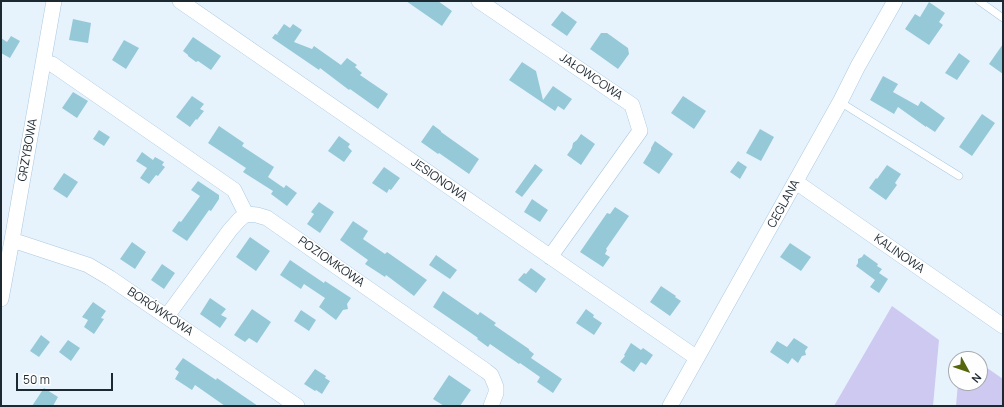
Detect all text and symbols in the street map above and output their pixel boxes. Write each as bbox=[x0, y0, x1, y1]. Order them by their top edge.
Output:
street label: JAŁOWCOWA bbox=[557, 51, 625, 103]
street label: GRZYBOWA bbox=[15, 117, 41, 183]
street label: JESIONOWA bbox=[408, 155, 470, 205]
street label: CEGLANA bbox=[765, 177, 803, 231]
street label: KALINOWA bbox=[871, 231, 927, 277]
street label: POZIOMKOWA bbox=[295, 234, 367, 290]
street label: BORÓWKOWA bbox=[124, 285, 196, 339]
north arrow bbox=[948, 351, 988, 391]
scale bar bbox=[18, 365, 115, 391]
text: 50 m bbox=[23, 371, 50, 388]
text: N bbox=[969, 371, 985, 386]

